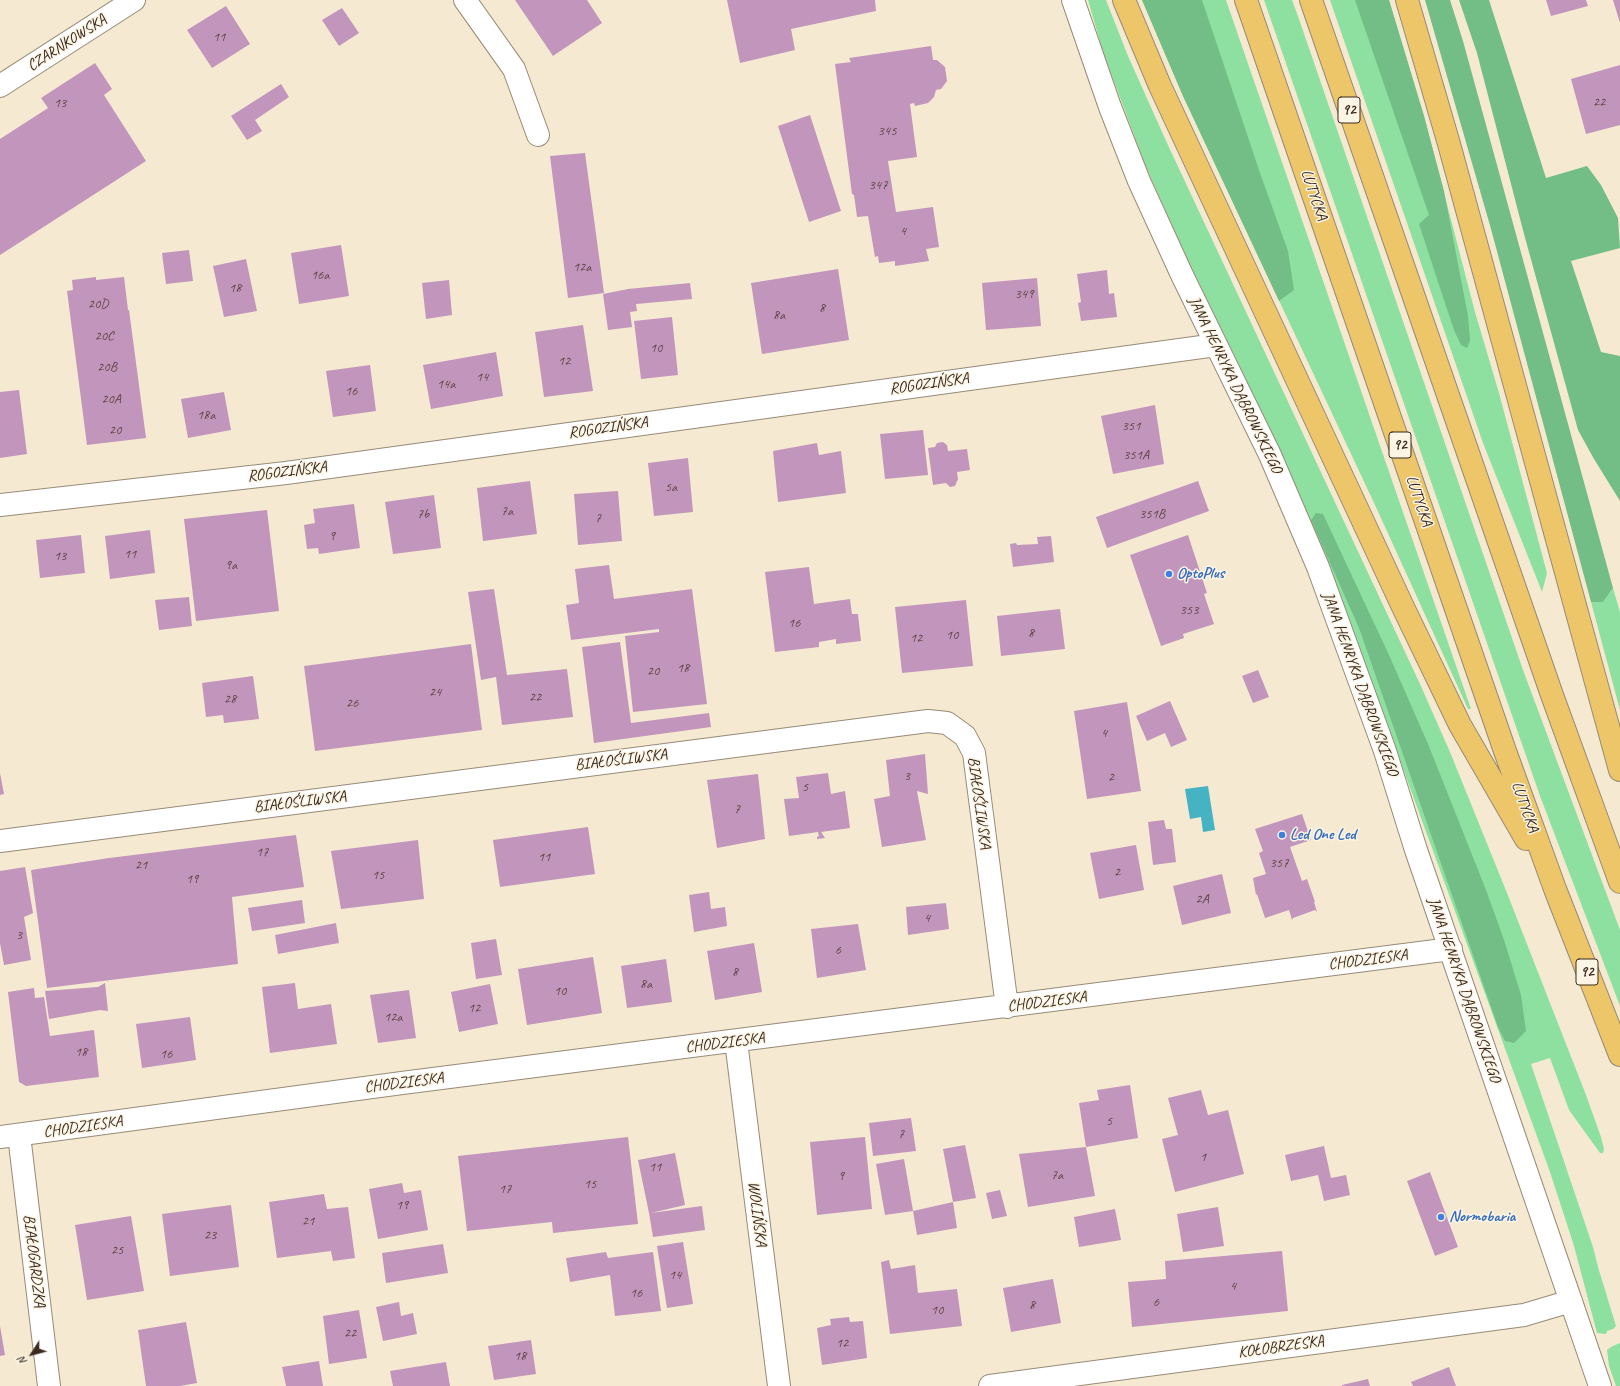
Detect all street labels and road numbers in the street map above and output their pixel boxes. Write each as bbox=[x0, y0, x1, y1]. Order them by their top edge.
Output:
street label: CZARNKOWSKA bbox=[24, 10, 110, 76]
road number: 92 bbox=[1338, 97, 1360, 123]
street label: LUTYCKA bbox=[1296, 167, 1332, 223]
street label: JANA HENRYKA DĄBROWSKIEGO bbox=[1184, 294, 1286, 476]
street label: ROGOZIŃSKA bbox=[888, 369, 970, 399]
street label: ROGOZIŃSKA bbox=[567, 413, 649, 443]
road number: 92 bbox=[1389, 432, 1411, 458]
street label: ROGOZIŃSKA bbox=[246, 458, 328, 486]
street label: LUTYCKA bbox=[1401, 473, 1437, 529]
street label: JANA HENRYKA DĄBROWSKIEGO bbox=[1318, 590, 1402, 778]
street label: BIAŁOŚLIWSKA bbox=[574, 745, 668, 775]
street label: BIAŁOŚLIWSKA bbox=[963, 756, 995, 850]
street label: LUTYCKA bbox=[1507, 779, 1543, 835]
street label: BIAŁOŚLIWSKA bbox=[253, 787, 347, 817]
street label: JANA HENRYKA DĄBROWSKIEGO bbox=[1423, 895, 1505, 1085]
street label: CHODZIESKA bbox=[1327, 946, 1409, 974]
road number: 92 bbox=[1576, 959, 1598, 985]
street label: CHODZIESKA bbox=[1006, 988, 1088, 1016]
street label: CHODZIESKA bbox=[684, 1029, 766, 1057]
street label: CHODZIESKA bbox=[363, 1069, 445, 1097]
street label: CHODZIESKA bbox=[42, 1112, 124, 1142]
street label: WOLIŃSKA bbox=[743, 1180, 771, 1248]
street label: BIAŁOGARDZKA bbox=[19, 1213, 49, 1309]
street label: KOŁOBRZESKA bbox=[1237, 1331, 1325, 1363]

